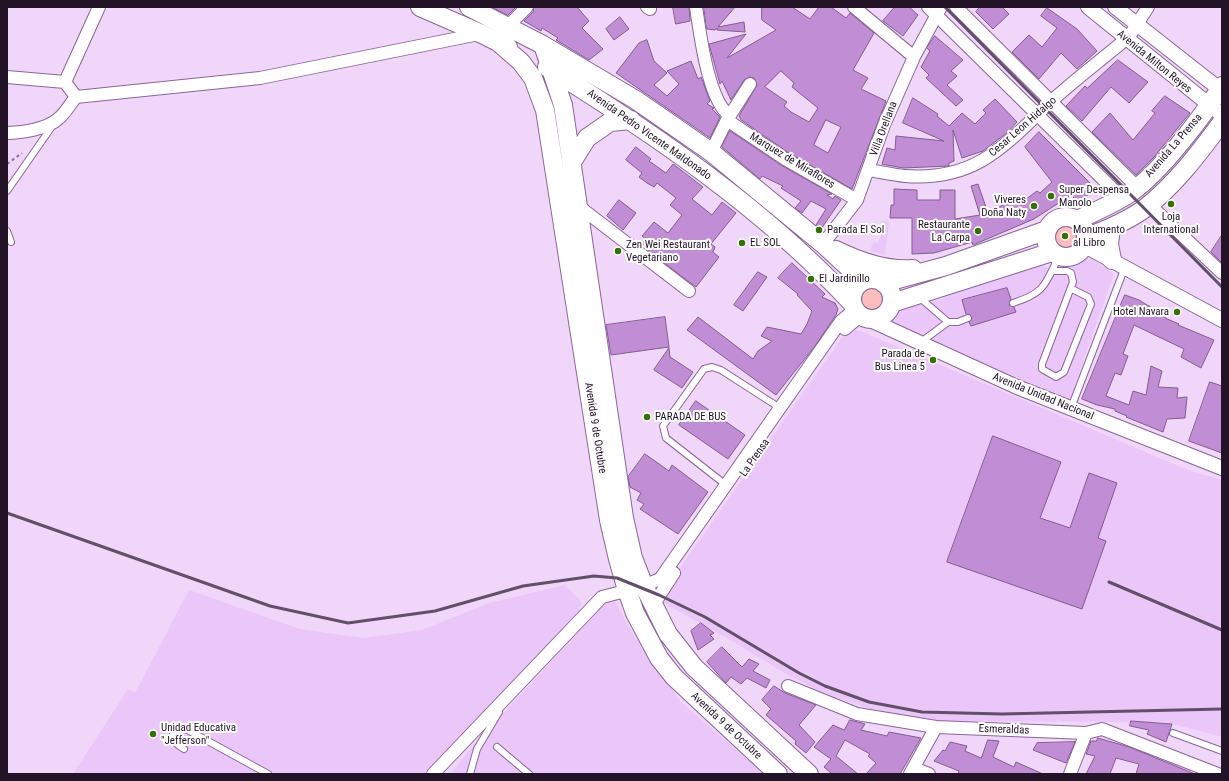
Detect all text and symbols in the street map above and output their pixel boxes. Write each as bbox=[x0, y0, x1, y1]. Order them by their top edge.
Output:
street label: Avenida Milton Reyes bbox=[1114, 28, 1194, 96]
street label: Avenida Pedro Vicente Maldonado bbox=[584, 87, 714, 183]
street label: Cesar Leon Hidalgo bbox=[987, 94, 1059, 160]
street label: Villa Orellana bbox=[868, 100, 900, 158]
street label: Avenida La Prensa bbox=[1143, 111, 1205, 181]
street label: Marquez de Miraflores bbox=[747, 130, 837, 192]
place label: Super Despensa Manolo bbox=[1059, 183, 1129, 209]
marker: Super Despensa Manolo bbox=[1046, 191, 1056, 201]
place label: Viveres Doña Naty bbox=[981, 193, 1026, 219]
marker: Loja International bbox=[1166, 199, 1176, 209]
marker: Viveres Doña Naty bbox=[1029, 201, 1039, 211]
place label: Loja International bbox=[1144, 210, 1198, 236]
place label: Restaurante La Carpa bbox=[918, 218, 970, 244]
place label: Parada El Sol bbox=[827, 223, 884, 237]
place label: Monumento al Libro bbox=[1073, 223, 1125, 249]
marker: Parada El Sol bbox=[814, 225, 824, 235]
marker: Restaurante La Carpa bbox=[973, 226, 983, 236]
marker: Monumento al Libro bbox=[1060, 231, 1070, 241]
place label: EL SOL bbox=[750, 236, 781, 250]
place label: Zen Wei Restaurant Vegetariano bbox=[626, 238, 710, 264]
marker: EL SOL bbox=[737, 238, 747, 248]
marker: Zen Wei Restaurant Vegetariano bbox=[613, 246, 623, 256]
place label: El Jardinillo bbox=[819, 272, 870, 286]
marker: El Jardinillo bbox=[806, 274, 816, 284]
place label: Hotel Navara bbox=[1113, 305, 1169, 319]
marker: Hotel Navara bbox=[1172, 307, 1182, 317]
place label: Parada de Bus Linea 5 bbox=[875, 347, 925, 373]
marker: Parada de Bus Linea 5 bbox=[928, 355, 938, 365]
street label: Avenida Unidad Nacional bbox=[990, 371, 1096, 423]
street label: Avenida 9 de Octubre bbox=[581, 381, 609, 475]
place label: PARADA DE BUS bbox=[655, 410, 726, 424]
marker: PARADA DE BUS bbox=[642, 412, 652, 422]
street label: La Prensa bbox=[737, 437, 773, 479]
street label: Avenida 9 de Octubre bbox=[688, 690, 764, 762]
place label: Unidad Educativa "Jefferson" bbox=[161, 721, 236, 747]
street label: Esmeraldas bbox=[978, 723, 1030, 737]
marker: Unidad Educativa "Jefferson" bbox=[148, 729, 158, 739]

